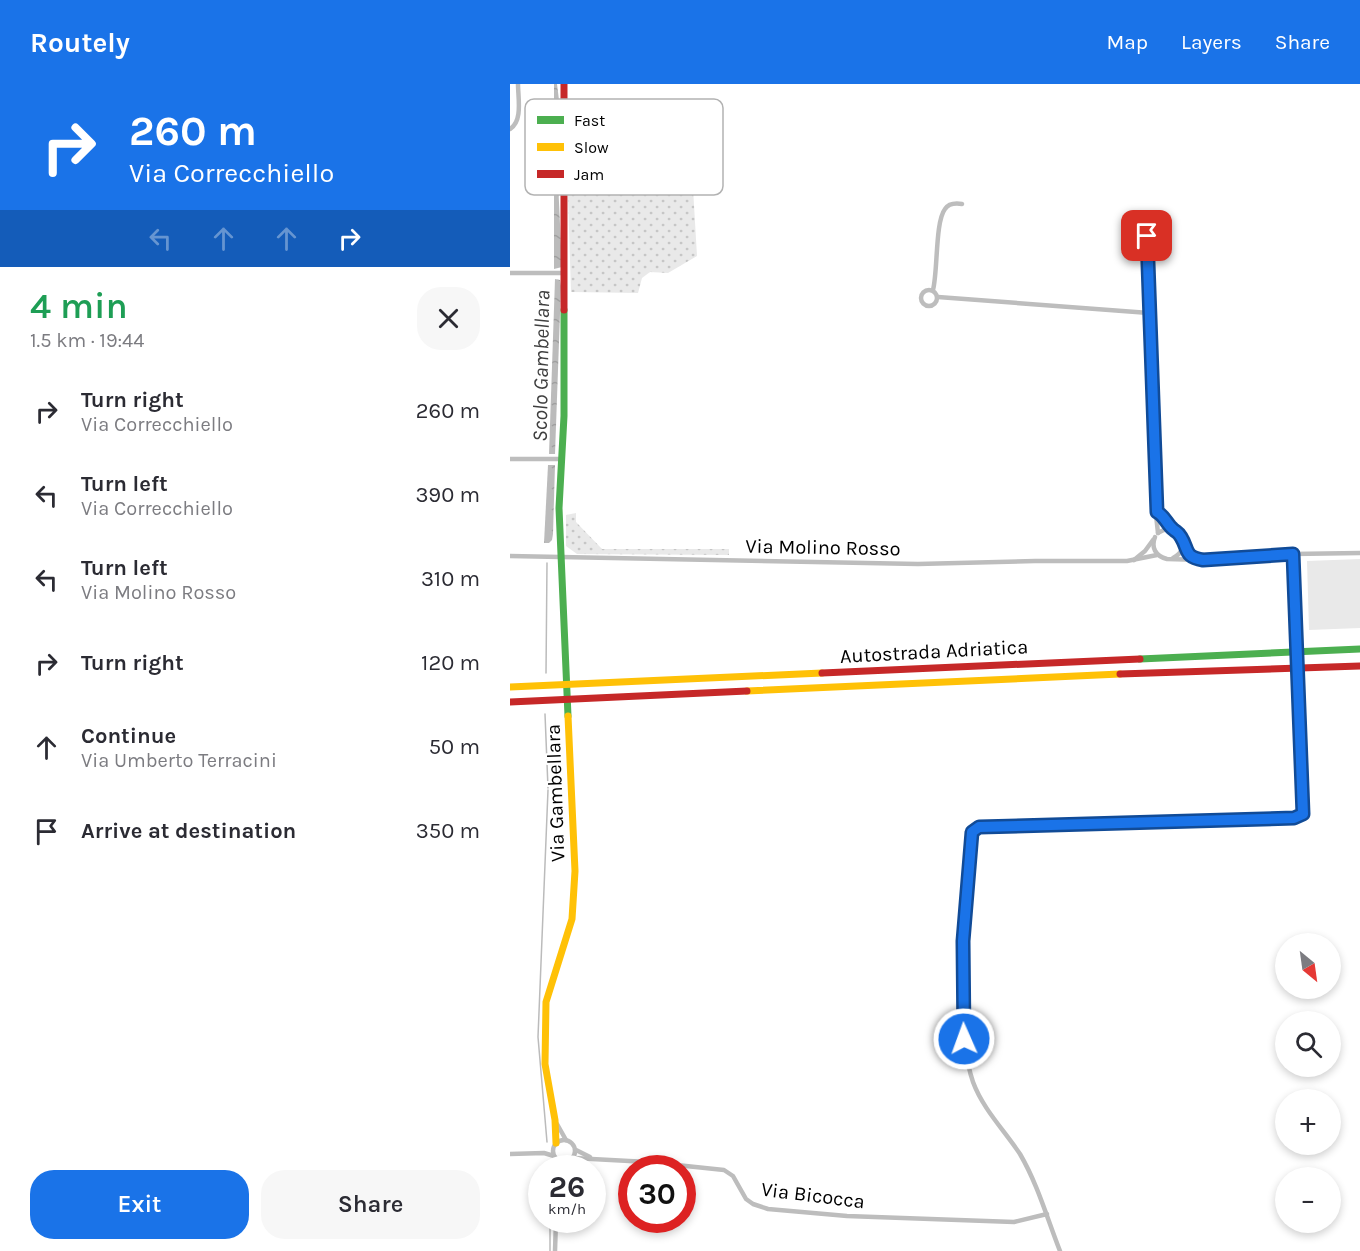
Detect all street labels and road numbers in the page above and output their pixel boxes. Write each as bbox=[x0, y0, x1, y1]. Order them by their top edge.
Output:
street label: Via Molino Rosso bbox=[745, 535, 901, 560]
street label: Autostrada Adriatica bbox=[839, 635, 1029, 668]
street label: Via Gambellara bbox=[542, 724, 569, 862]
street label: Via Bicocca bbox=[760, 1178, 866, 1213]

